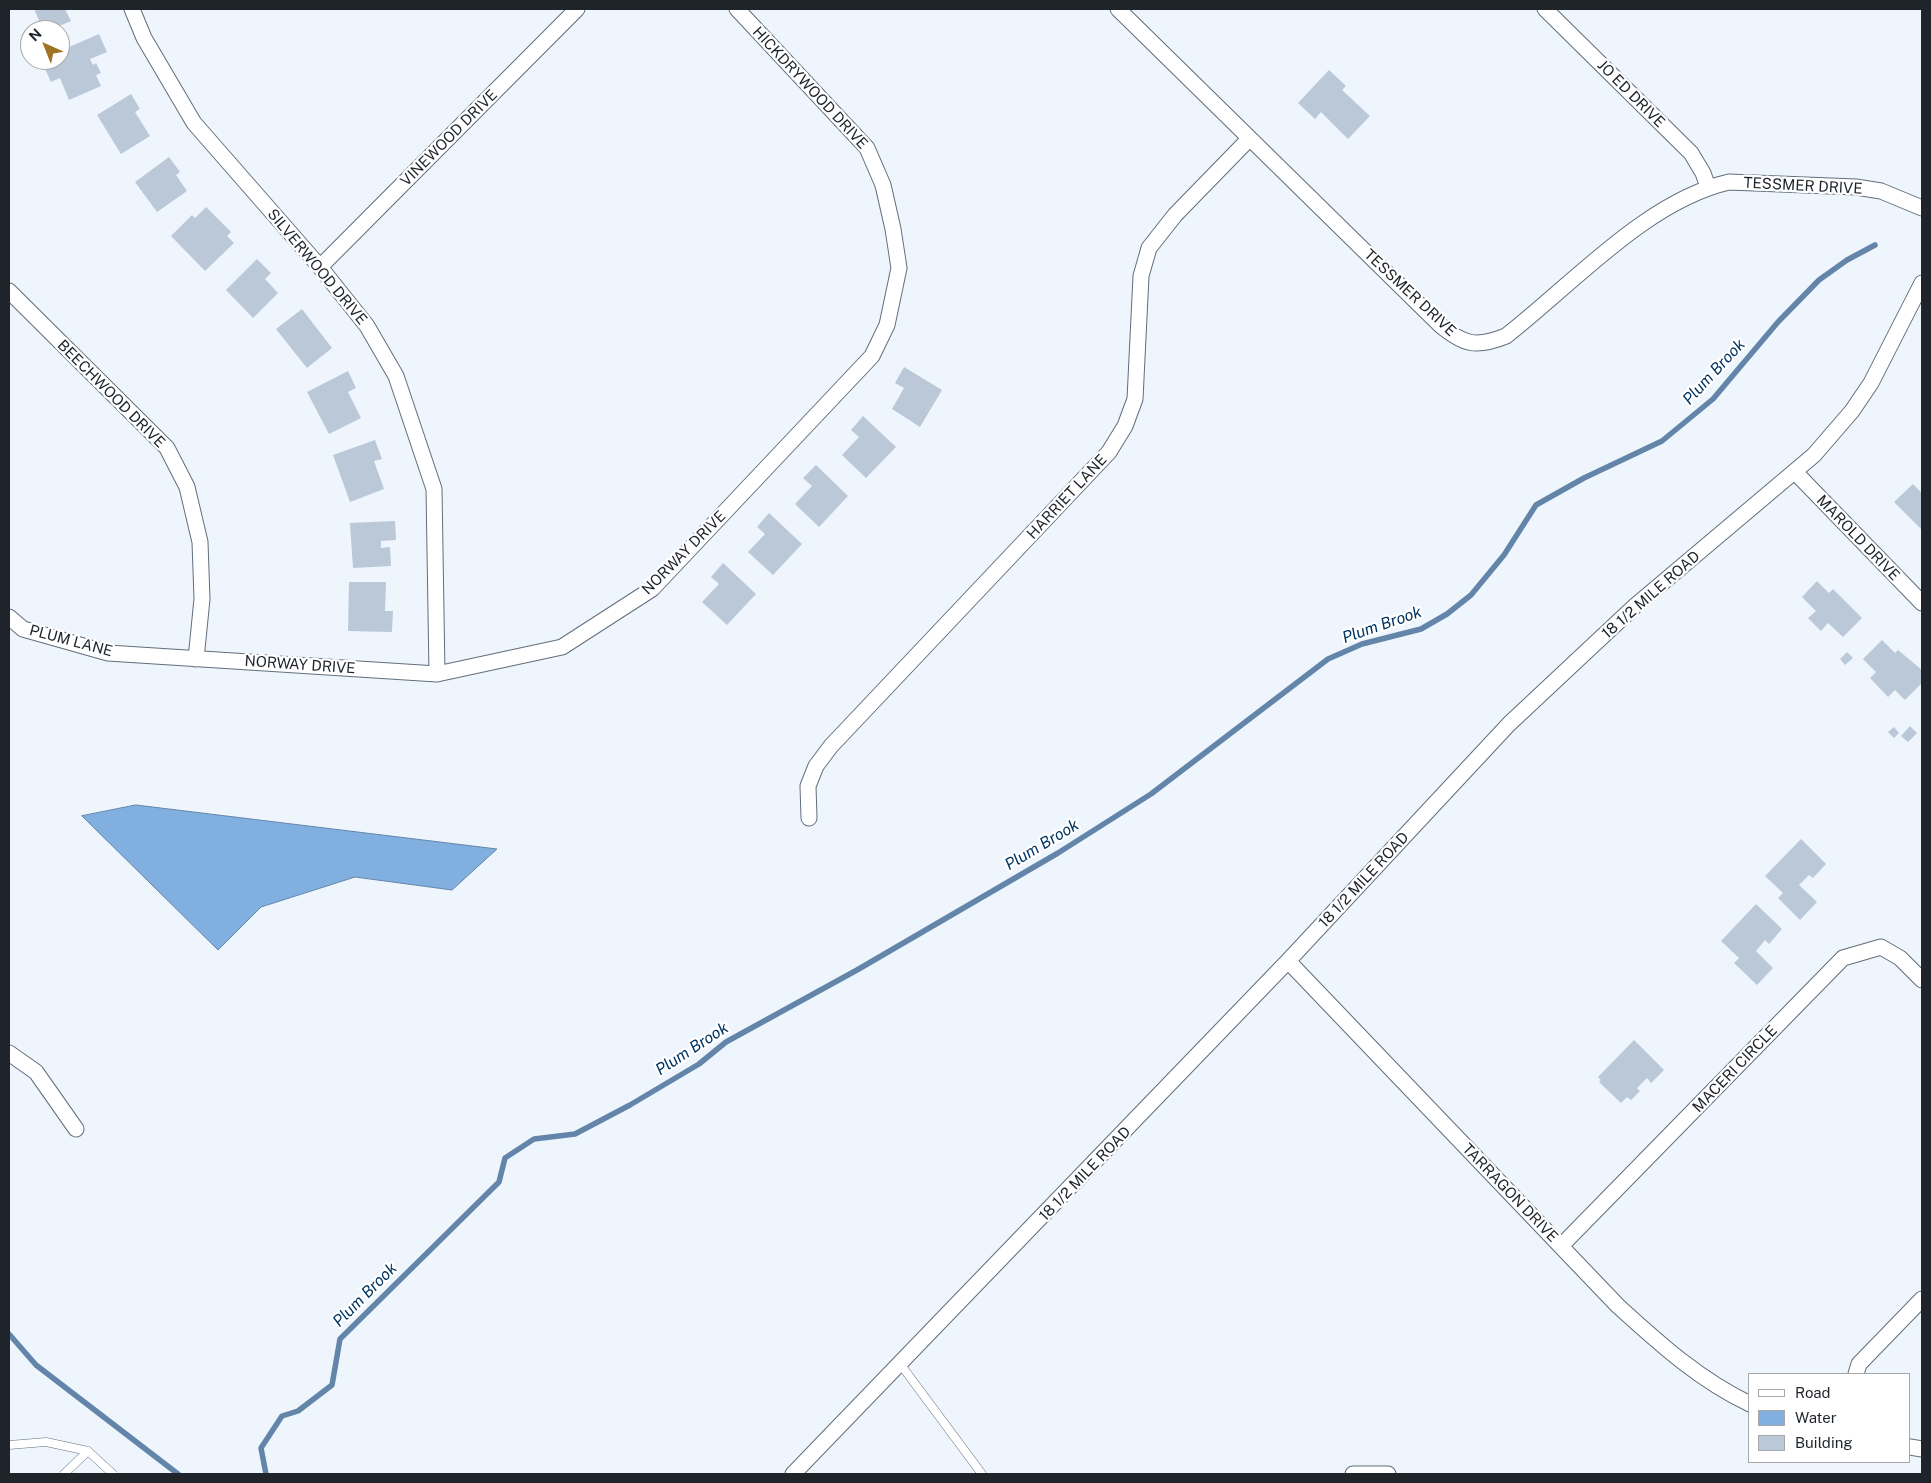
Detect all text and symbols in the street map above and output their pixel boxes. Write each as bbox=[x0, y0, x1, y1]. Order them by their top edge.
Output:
north arrow bbox=[20, 20, 70, 70]
street label: HICKDRYWOOD DRIVE bbox=[749, 23, 871, 153]
text: N bbox=[26, 25, 45, 44]
street label: JO ED DRIVE bbox=[1593, 56, 1669, 132]
street label: VINEWOOD DRIVE bbox=[397, 86, 501, 190]
street label: TESSMER DRIVE bbox=[1743, 174, 1863, 198]
street label: SILVERWOOD DRIVE bbox=[263, 206, 371, 328]
street label: TESSMER DRIVE bbox=[1360, 246, 1460, 340]
water label: Plum Brook bbox=[1679, 335, 1749, 409]
street label: BEECHWOOD DRIVE bbox=[53, 336, 169, 452]
street label: HARRIET LANE bbox=[1023, 451, 1111, 543]
street label: MAROLD DRIVE bbox=[1813, 492, 1903, 584]
street label: NORWAY DRIVE bbox=[638, 507, 730, 599]
street label: 18 1/2 MILE ROAD bbox=[1598, 548, 1704, 642]
water label: Plum Brook bbox=[1340, 602, 1424, 648]
street label: PLUM LANE bbox=[27, 621, 115, 661]
street label: NORWAY DRIVE bbox=[244, 652, 356, 678]
water label: Plum Brook bbox=[1002, 815, 1082, 875]
street label: 18 1/2 MILE ROAD bbox=[1315, 828, 1413, 932]
water label: Plum Brook bbox=[652, 1018, 732, 1080]
street label: MACERI CIRCLE bbox=[1689, 1022, 1781, 1116]
street label: 18 1/2 MILE ROAD bbox=[1035, 1123, 1135, 1225]
street label: TARRAGON DRIVE bbox=[1458, 1140, 1562, 1246]
water label: Plum Brook bbox=[329, 1259, 401, 1331]
legend bbox=[1748, 1373, 1911, 1463]
text: Road bbox=[1795, 1384, 1831, 1401]
text: Water bbox=[1795, 1409, 1837, 1426]
text: Building bbox=[1795, 1434, 1853, 1451]

